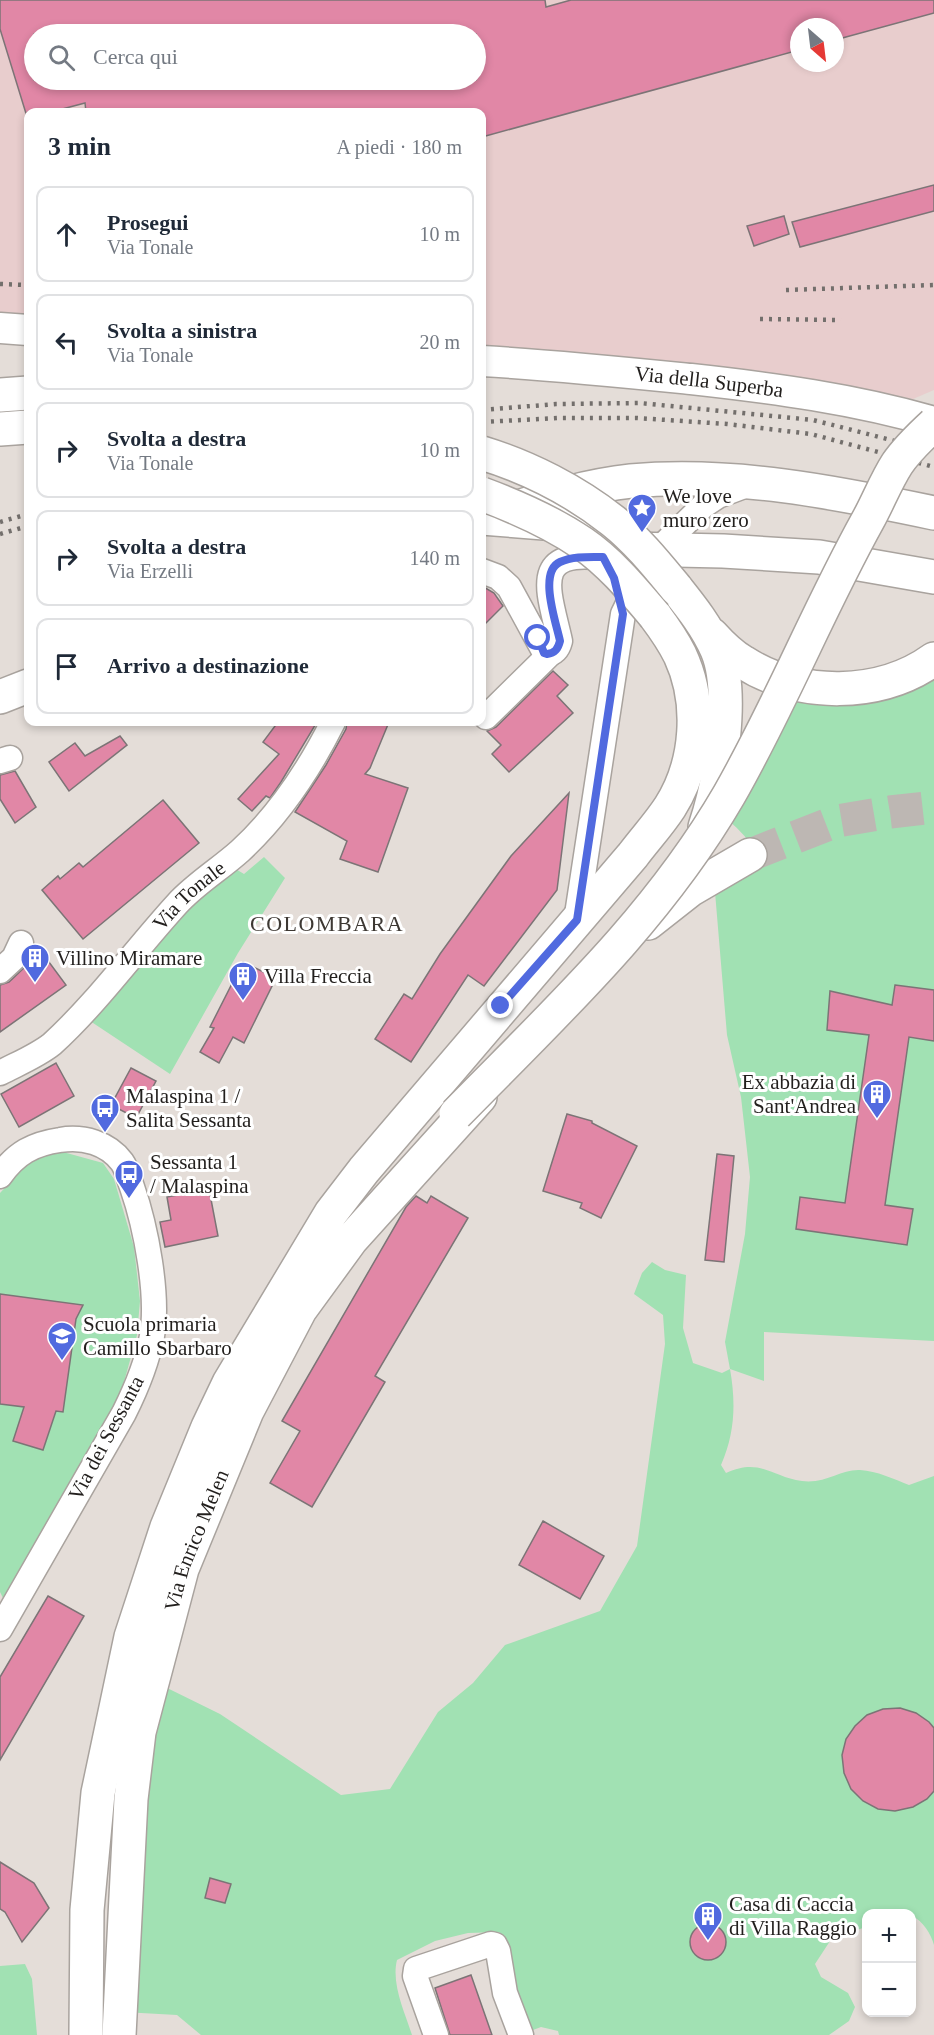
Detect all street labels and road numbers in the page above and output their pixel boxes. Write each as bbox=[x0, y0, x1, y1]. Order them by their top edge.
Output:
street label: Via della Superba bbox=[634, 361, 786, 402]
street label: Via Tonale bbox=[148, 856, 230, 935]
street label: Via dei Sessanta bbox=[63, 1371, 149, 1504]
street label: Via Enrico Melen bbox=[159, 1466, 234, 1614]

